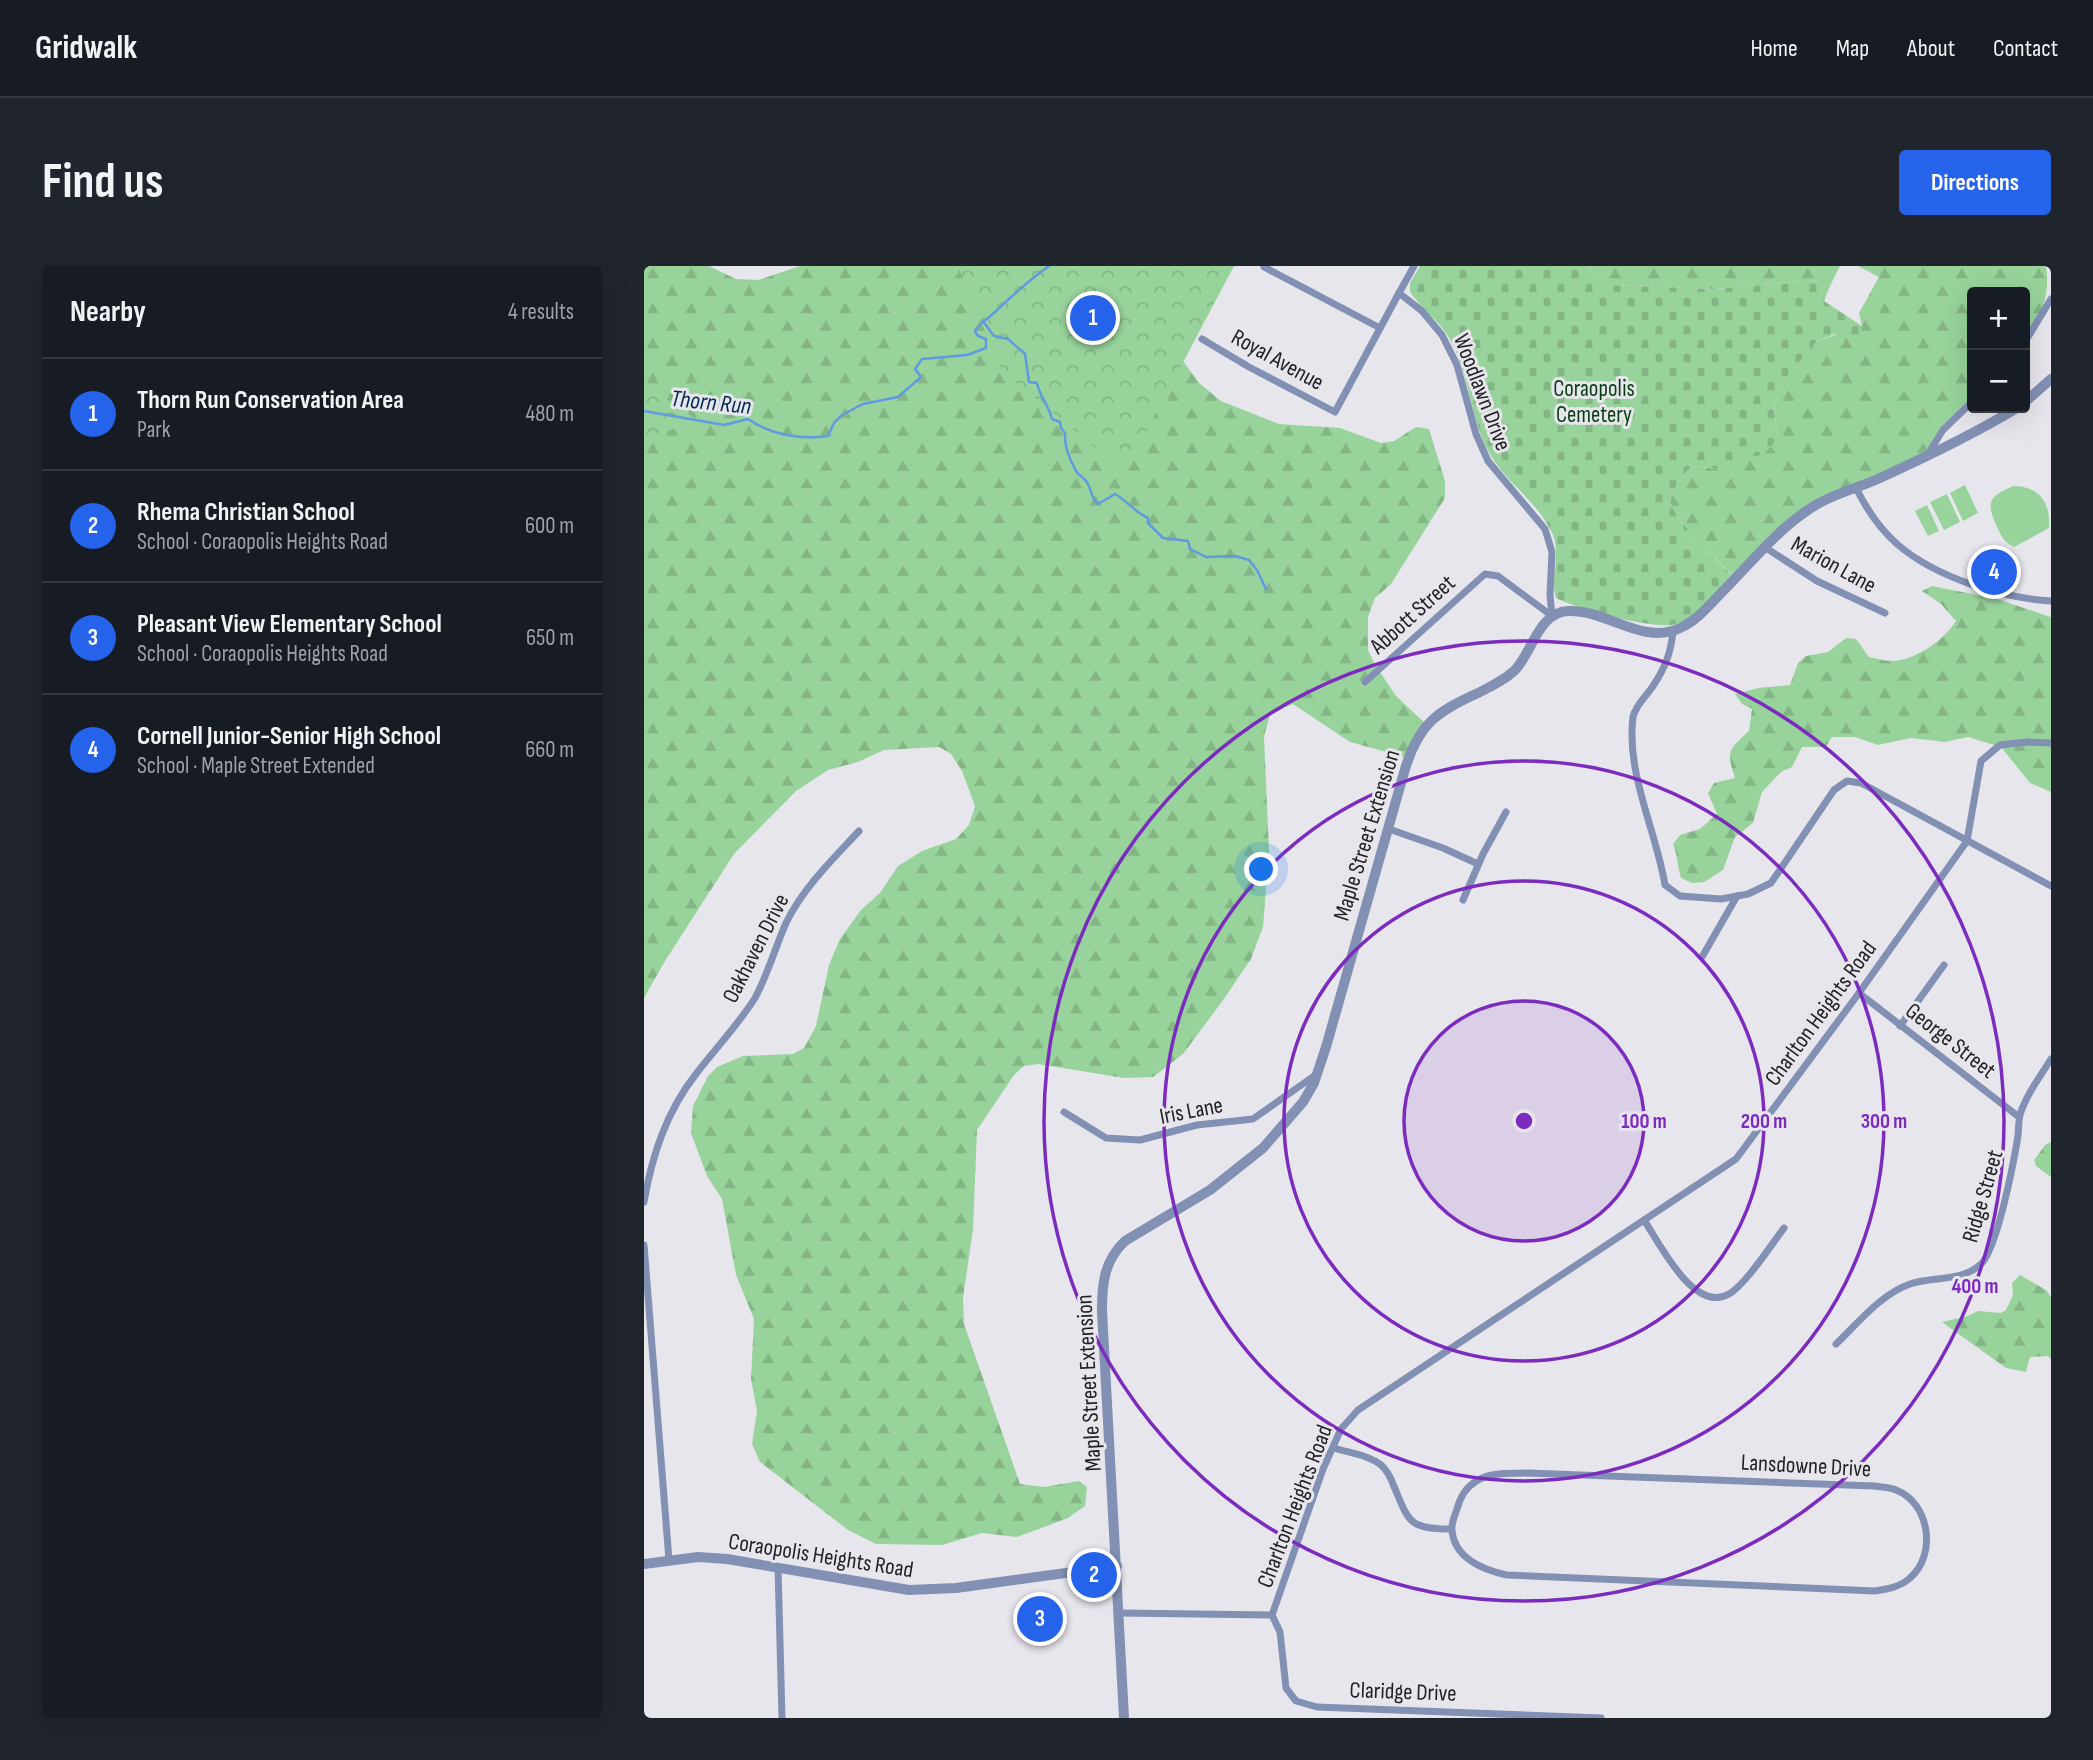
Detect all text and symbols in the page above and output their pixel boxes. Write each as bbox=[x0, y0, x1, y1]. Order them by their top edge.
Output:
text: Gridwalk bbox=[35, 28, 137, 68]
text: Home bbox=[1750, 34, 1798, 63]
text: Map bbox=[1836, 34, 1869, 63]
text: About bbox=[1907, 34, 1955, 63]
text: Contact bbox=[1993, 34, 2058, 63]
button: Directions bbox=[1899, 150, 2051, 215]
text: Find us bbox=[42, 153, 164, 212]
map controls bbox=[1967, 287, 2030, 413]
button: + bbox=[1967, 287, 2030, 350]
pin: 1 bbox=[1070, 292, 1116, 344]
text: Nearby bbox=[70, 294, 146, 330]
text: 4 results bbox=[508, 298, 574, 326]
street label: Royal Avenue bbox=[1226, 323, 1329, 397]
street label: Woodlawn Drive bbox=[1447, 330, 1517, 455]
button: − bbox=[1967, 350, 2030, 413]
park label: Coraopolis Cemetery bbox=[1553, 375, 1635, 429]
water label: Thorn Run bbox=[669, 384, 752, 421]
text: Thorn Run Conservation Area bbox=[137, 385, 404, 416]
text: 1 bbox=[88, 400, 98, 428]
text: 480 m bbox=[526, 400, 574, 428]
text: Park bbox=[137, 416, 171, 444]
text: Rhema Christian School bbox=[137, 497, 355, 528]
text: 2 bbox=[88, 512, 98, 540]
text: 600 m bbox=[525, 512, 574, 540]
text: School · Coraopolis Heights Road bbox=[137, 528, 388, 556]
street label: Marion Lane bbox=[1786, 530, 1881, 600]
pin: 4 bbox=[1971, 546, 2017, 598]
street label: Abbott Street bbox=[1364, 569, 1461, 661]
text: Pleasant View Elementary School bbox=[137, 609, 442, 640]
text: 3 bbox=[88, 624, 98, 652]
text: 650 m bbox=[526, 624, 574, 652]
text: School · Coraopolis Heights Road bbox=[137, 640, 388, 668]
text: Cornell Junior-Senior High School bbox=[137, 721, 441, 752]
text: 4 bbox=[88, 736, 98, 764]
text: 660 m bbox=[525, 736, 574, 764]
street label: Maple Street Extension bbox=[1328, 746, 1406, 924]
text: School · Maple Street Extended bbox=[137, 752, 375, 780]
your location bbox=[1244, 852, 1278, 886]
street label: Oakhaven Drive bbox=[716, 889, 795, 1008]
street label: Charlton Heights Road bbox=[1759, 936, 1883, 1091]
street label: George Street bbox=[1900, 997, 2001, 1085]
street label: Iris Lane bbox=[1157, 1091, 1225, 1131]
centre of rings bbox=[1512, 1109, 1536, 1133]
text: 100 m bbox=[1621, 1109, 1667, 1134]
text: 200 m bbox=[1741, 1109, 1787, 1134]
text: 300 m bbox=[1861, 1109, 1907, 1134]
street label: Ridge Street bbox=[1956, 1147, 2010, 1246]
text: 400 m bbox=[1952, 1274, 1998, 1299]
street label: Maple Street Extension bbox=[1070, 1294, 1108, 1472]
street label: Charlton Heights Road bbox=[1251, 1421, 1339, 1592]
street label: Lansdowne Drive bbox=[1740, 1449, 1872, 1483]
street label: Coraopolis Heights Road bbox=[726, 1528, 915, 1584]
pin: 2 bbox=[1071, 1549, 1117, 1601]
pin: 3 bbox=[1017, 1593, 1063, 1645]
street label: Claridge Drive bbox=[1349, 1676, 1457, 1708]

